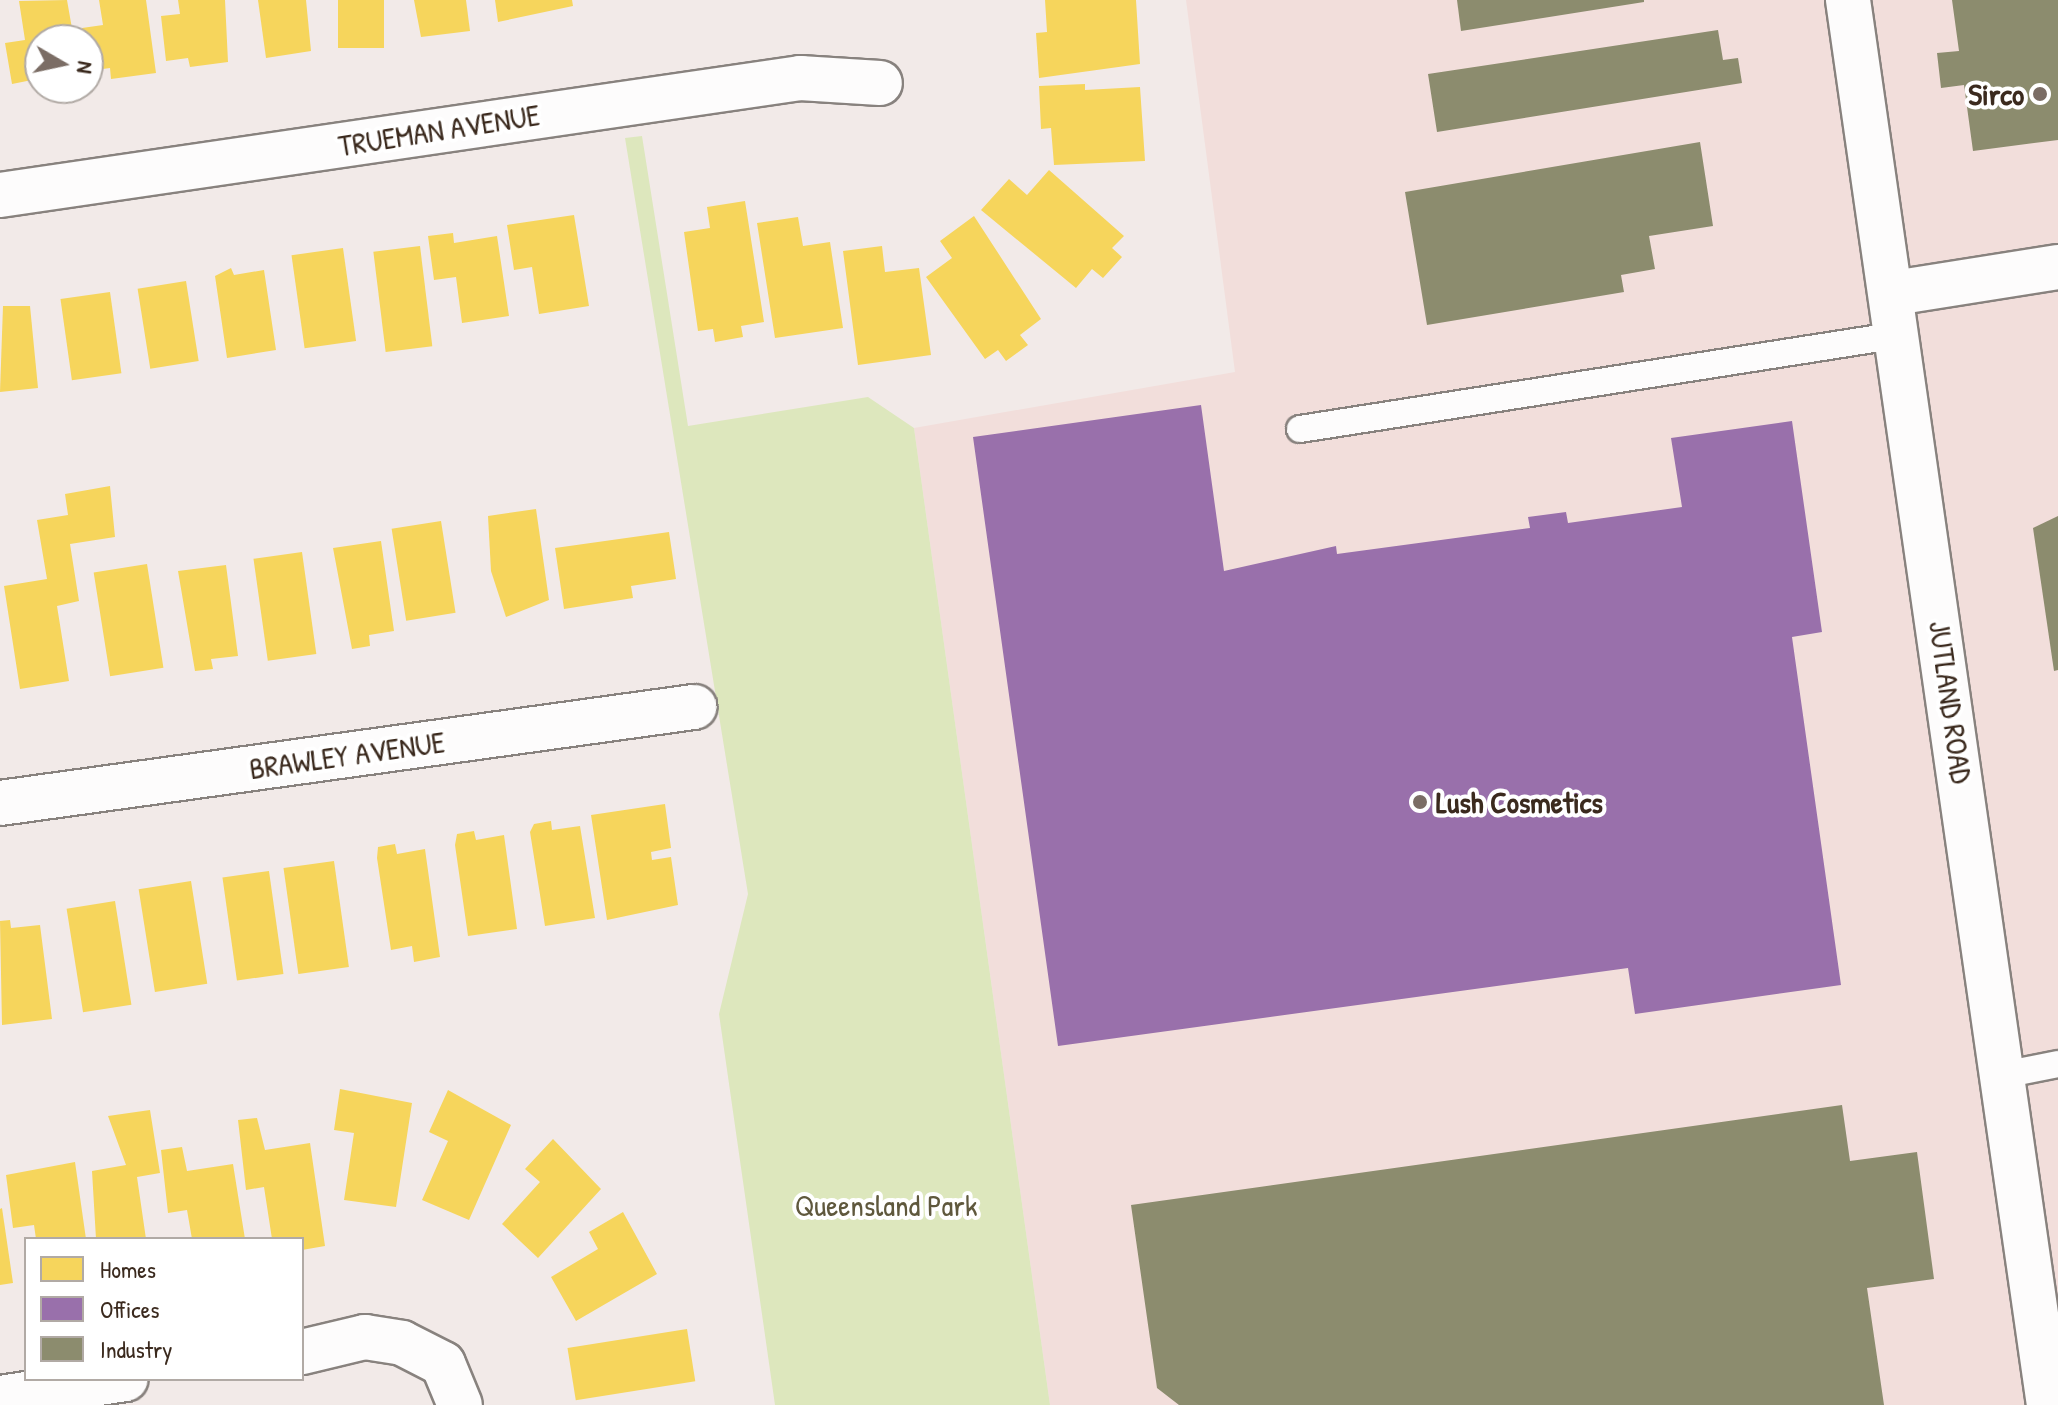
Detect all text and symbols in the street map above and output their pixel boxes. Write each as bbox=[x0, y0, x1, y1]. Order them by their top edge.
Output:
north arrow bbox=[24, 24, 104, 104]
text: N bbox=[70, 59, 101, 76]
place label: Sirco bbox=[1968, 76, 2024, 112]
marker: Sirco bbox=[2031, 85, 2049, 103]
street label: TRUEMAN AVENUE bbox=[336, 96, 542, 164]
street label: JUTLAND ROAD bbox=[1922, 618, 1980, 786]
street label: BRAWLEY AVENUE bbox=[247, 723, 447, 787]
place label: Lush Cosmetics bbox=[1436, 784, 1603, 820]
marker: Lush Cosmetics bbox=[1411, 793, 1429, 811]
park label: Queensland Park bbox=[795, 1187, 977, 1223]
legend bbox=[24, 1237, 304, 1381]
text: Homes bbox=[100, 1253, 156, 1285]
text: Offices bbox=[100, 1293, 159, 1325]
text: Industry bbox=[100, 1333, 172, 1365]

